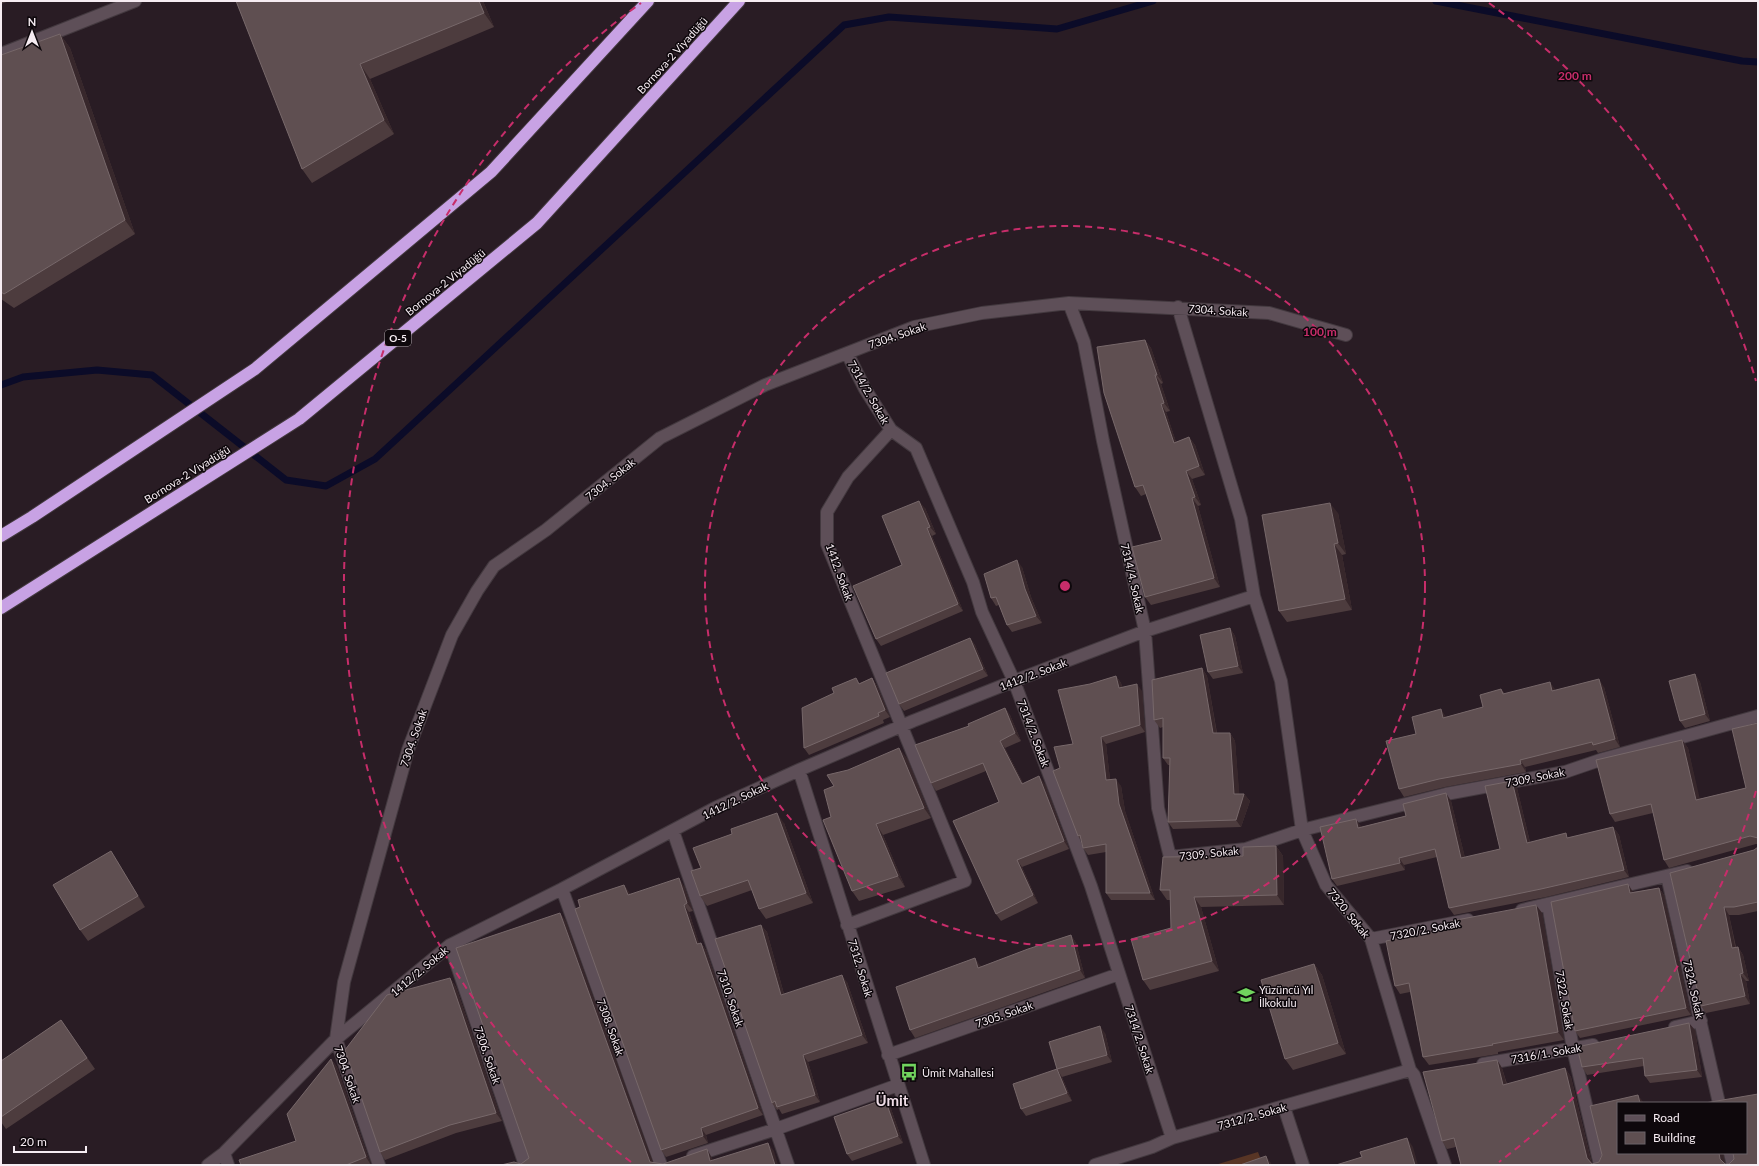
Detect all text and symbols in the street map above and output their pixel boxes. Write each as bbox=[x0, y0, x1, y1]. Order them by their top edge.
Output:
north arrow bbox=[12, 12, 52, 52]
street label: Bornova-2 Viyadüğü bbox=[634, 14, 710, 96]
text: N bbox=[28, 15, 36, 28]
text: 200 m bbox=[1558, 68, 1592, 83]
street label: Bornova-2 Viyadüğü bbox=[403, 246, 487, 318]
street label: 7304. Sokak bbox=[1188, 301, 1249, 319]
street label: 7304. Sokak bbox=[867, 319, 928, 351]
text: 100 m bbox=[1303, 324, 1337, 339]
road number: O-5 bbox=[385, 330, 411, 346]
street label: 7314/2. Sokak bbox=[846, 358, 893, 426]
street label: Bornova-2 Viyadüğü bbox=[142, 442, 232, 506]
street label: 7304. Sokak bbox=[583, 455, 638, 503]
street label: 1412. Sokak bbox=[824, 542, 856, 603]
street label: 7314/4. Sokak bbox=[1119, 542, 1147, 614]
centre of rings bbox=[1058, 579, 1072, 593]
street label: 1412/2. Sokak bbox=[997, 655, 1069, 693]
street label: 7314/2. Sokak bbox=[1015, 697, 1053, 769]
street label: 7304. Sokak bbox=[397, 707, 429, 768]
street label: 7309. Sokak bbox=[1504, 765, 1566, 789]
street label: 1412/2. Sokak bbox=[700, 778, 770, 821]
street label: 7309. Sokak bbox=[1179, 843, 1240, 863]
street label: 7320. Sokak bbox=[1325, 886, 1373, 941]
street label: 7320/2. Sokak bbox=[1389, 916, 1462, 942]
street label: 7312. Sokak bbox=[846, 938, 876, 999]
street label: 1412/2. Sokak bbox=[388, 943, 451, 999]
street label: 7324. Sokak bbox=[1681, 958, 1707, 1020]
street label: 7310. Sokak bbox=[715, 968, 747, 1029]
street label: 7322. Sokak bbox=[1553, 969, 1577, 1031]
place label: Yüzüncü Yıl İlkokulu bbox=[1259, 983, 1313, 1009]
school or university icon: Yüzüncü Yıl İlkokulu bbox=[1236, 985, 1256, 1005]
street label: 7308. Sokak bbox=[595, 997, 627, 1058]
street label: 7305. Sokak bbox=[974, 998, 1035, 1030]
street label: 7314/2. Sokak bbox=[1123, 1003, 1157, 1075]
street label: 7306. Sokak bbox=[472, 1025, 504, 1086]
street label: 7316/1. Sokak bbox=[1510, 1040, 1583, 1066]
street label: 7304. Sokak bbox=[332, 1044, 364, 1105]
bus stop icon: Ümit Mahallesi bbox=[899, 1062, 919, 1082]
place label: Ümit Mahallesi bbox=[922, 1066, 994, 1079]
district label: Ümit bbox=[876, 1091, 909, 1109]
street label: 7312/2. Sokak bbox=[1216, 1100, 1288, 1132]
legend bbox=[1617, 1102, 1747, 1154]
text: Road bbox=[1653, 1110, 1680, 1125]
scale bar bbox=[14, 1128, 86, 1154]
text: Building bbox=[1653, 1130, 1696, 1145]
text: 20 m bbox=[20, 1134, 47, 1149]

